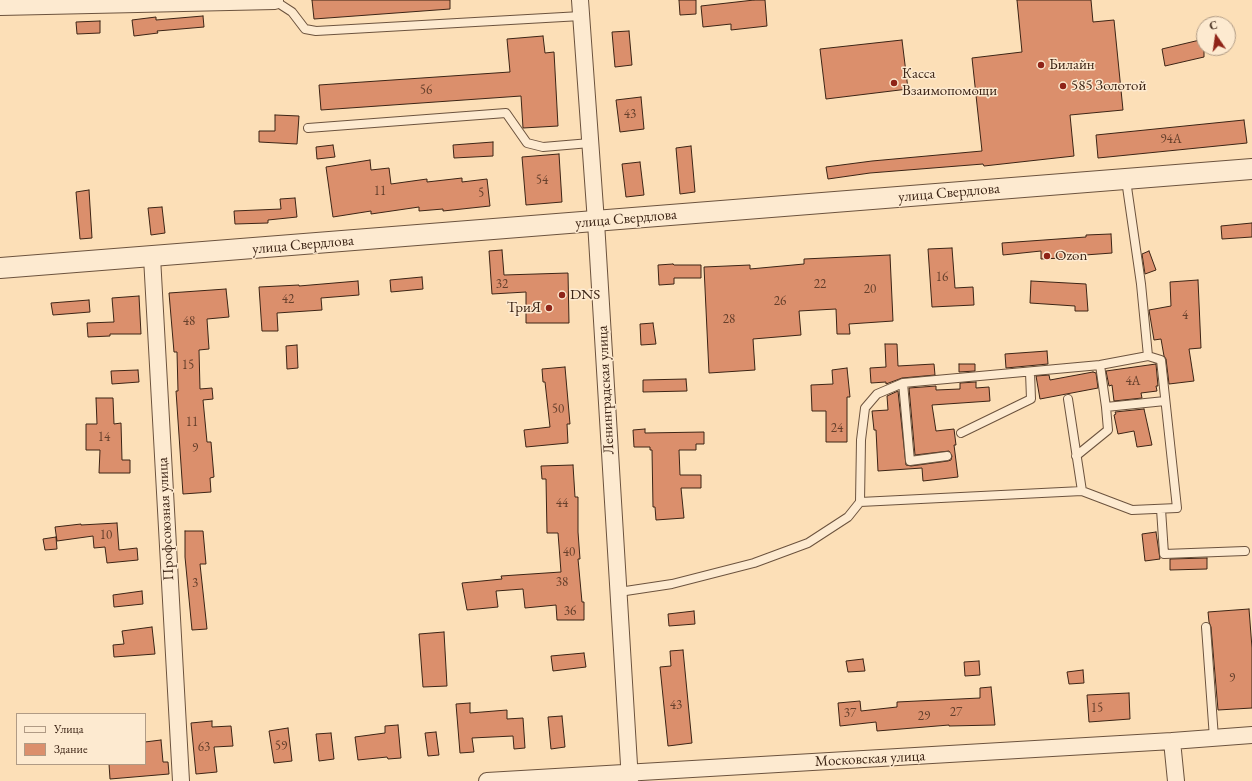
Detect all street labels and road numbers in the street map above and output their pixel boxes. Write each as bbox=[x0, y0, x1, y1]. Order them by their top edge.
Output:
street label: улица Свердлова bbox=[897, 180, 1001, 206]
street label: улица Свердлова bbox=[574, 206, 678, 232]
street label: улица Свердлова bbox=[251, 232, 355, 258]
street label: Ленинградская улица bbox=[594, 325, 618, 455]
street label: Профсоюзная улица bbox=[154, 457, 178, 581]
street label: Московская улица bbox=[814, 747, 926, 771]

